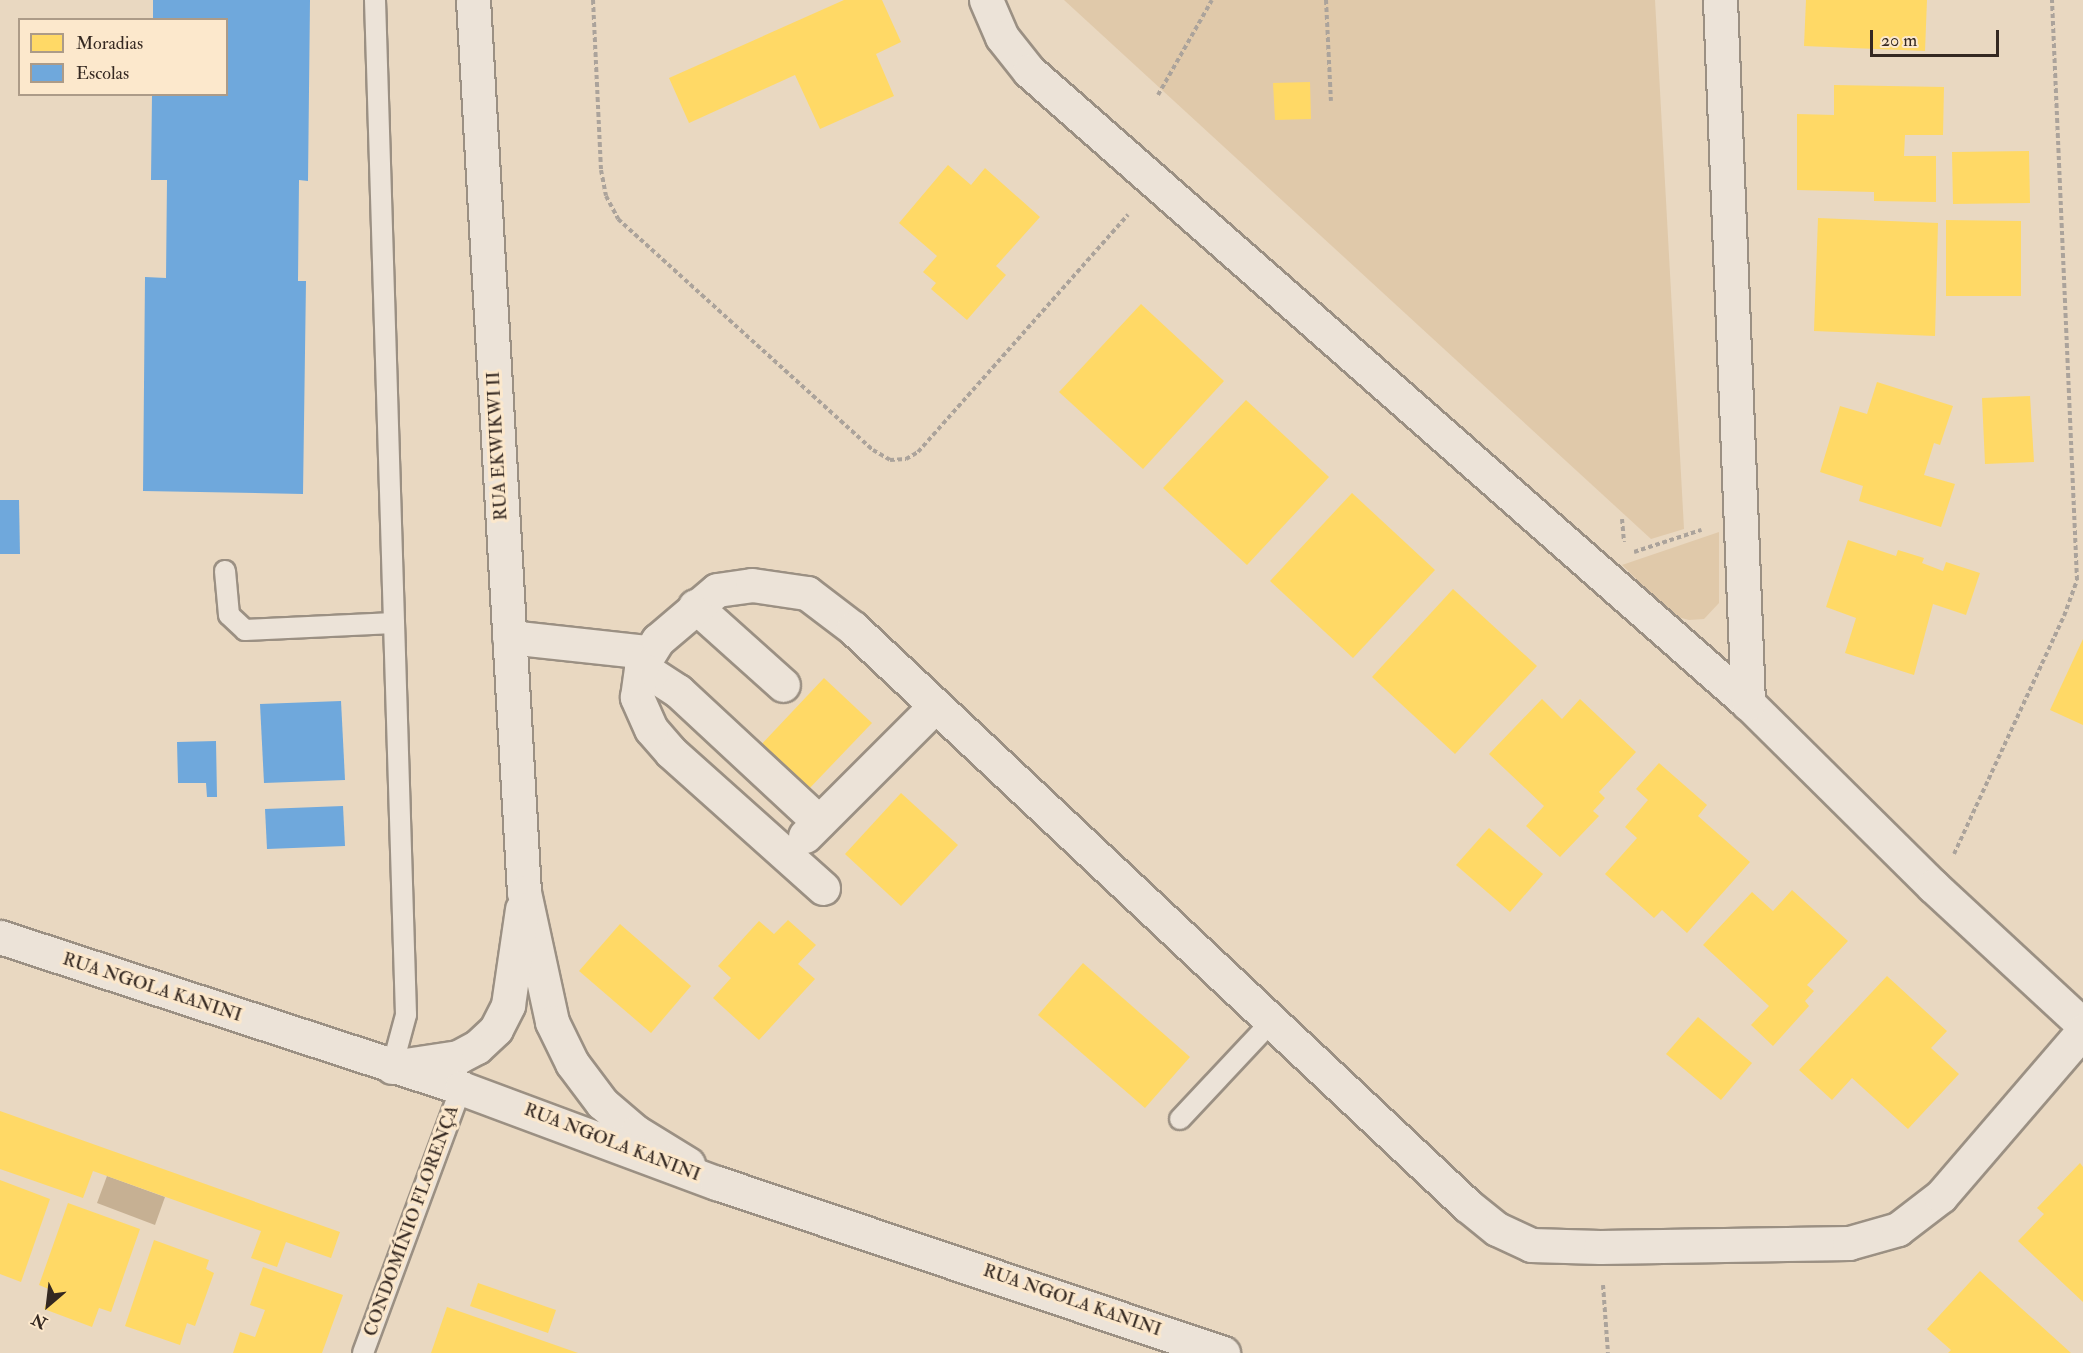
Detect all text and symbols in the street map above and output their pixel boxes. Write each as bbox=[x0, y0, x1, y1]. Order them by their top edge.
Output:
legend bbox=[18, 18, 228, 96]
scale bar bbox=[1873, 18, 2002, 56]
text: 20 m bbox=[1881, 29, 1917, 52]
text: Moradias bbox=[76, 32, 143, 55]
text: Escolas bbox=[76, 62, 129, 85]
street label: RUA EKWIKWI II bbox=[483, 371, 513, 521]
street label: RUA NGOLA KANINI bbox=[60, 949, 244, 1027]
street label: RUA NGOLA KANINI bbox=[521, 1099, 703, 1187]
street label: CONDOMÍNIO FLORENÇA bbox=[360, 1103, 464, 1339]
street label: RUA NGOLA KANINI bbox=[980, 1260, 1164, 1342]
north arrow bbox=[18, 1275, 78, 1335]
text: N bbox=[29, 1309, 51, 1333]

